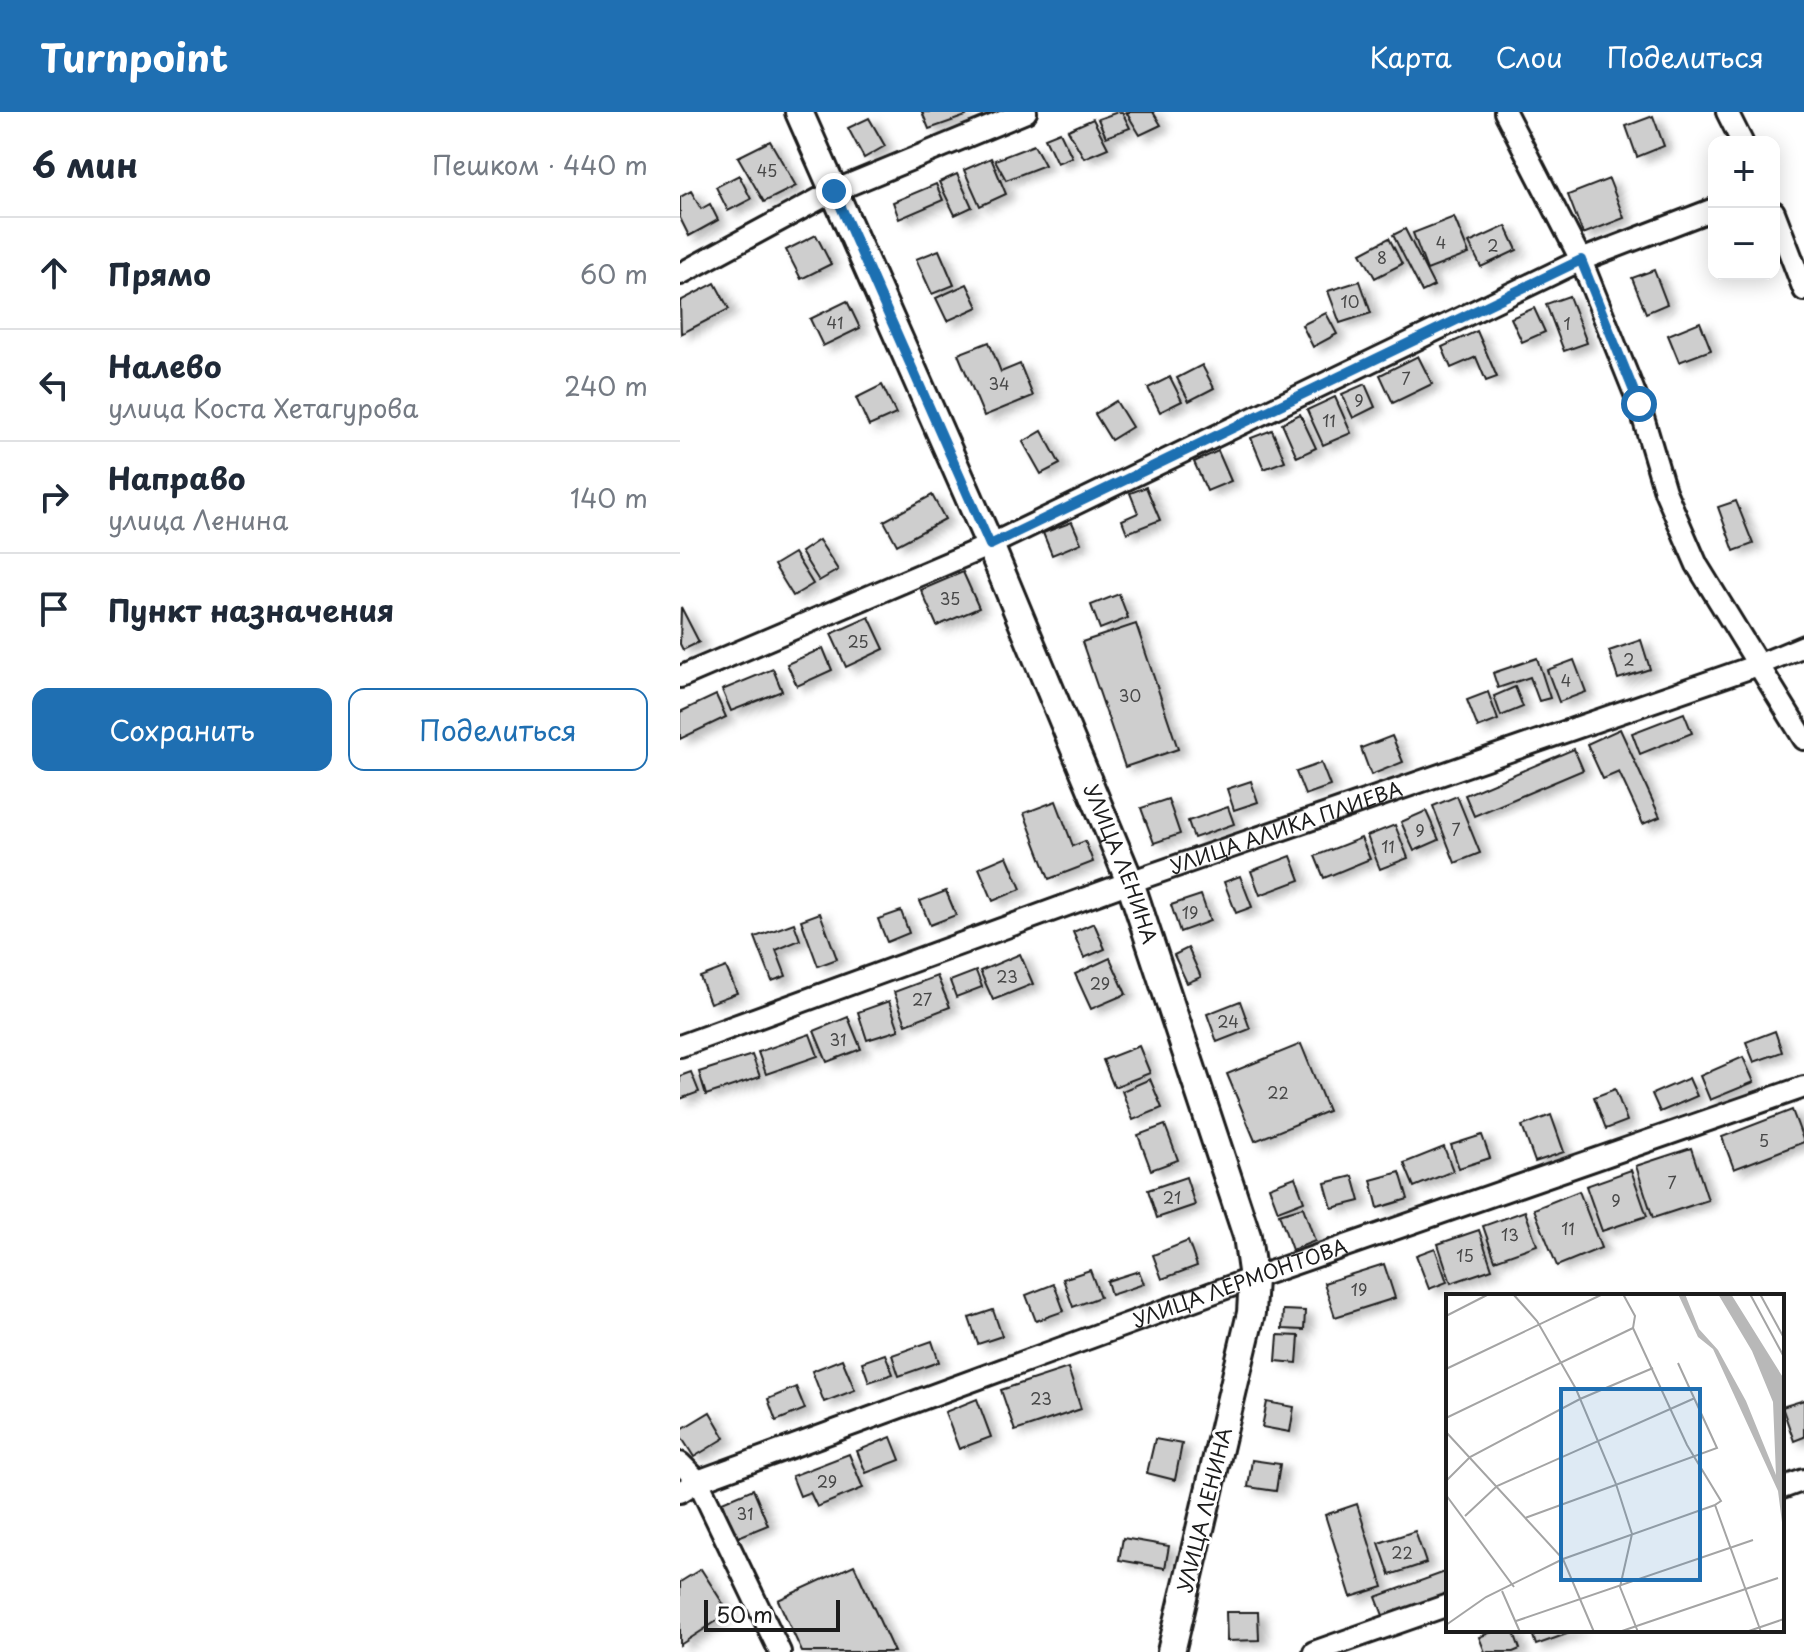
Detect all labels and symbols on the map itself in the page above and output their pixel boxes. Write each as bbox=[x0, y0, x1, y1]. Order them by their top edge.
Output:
house number: 45 bbox=[757, 158, 777, 182]
route end bbox=[816, 173, 852, 209]
house number: 4 bbox=[1436, 230, 1446, 254]
house number: 2 bbox=[1487, 233, 1499, 257]
house number: 8 bbox=[1377, 245, 1387, 269]
house number: 10 bbox=[1341, 289, 1359, 313]
house number: 41 bbox=[827, 310, 843, 334]
house number: 1 bbox=[1563, 311, 1571, 335]
house number: 7 bbox=[1401, 366, 1411, 390]
house number: 34 bbox=[988, 371, 1010, 395]
route start bbox=[1621, 386, 1657, 422]
house number: 9 bbox=[1354, 388, 1364, 412]
house number: 11 bbox=[1322, 408, 1336, 432]
house number: 35 bbox=[940, 586, 960, 610]
house number: 25 bbox=[847, 629, 869, 653]
house number: 2 bbox=[1623, 647, 1635, 671]
house number: 4 bbox=[1561, 668, 1571, 692]
house number: 30 bbox=[1119, 683, 1141, 707]
street label: УЛИЦА АЛИКА ПЛИЕВА bbox=[1165, 773, 1406, 881]
street label: УЛИЦА ЛЕНИНА bbox=[1077, 779, 1165, 948]
house number: 7 bbox=[1451, 817, 1461, 841]
house number: 9 bbox=[1415, 818, 1425, 842]
house number: 11 bbox=[1381, 834, 1395, 858]
house number: 19 bbox=[1182, 900, 1198, 924]
house number: 23 bbox=[996, 964, 1018, 988]
house number: 29 bbox=[1090, 971, 1110, 995]
house number: 27 bbox=[912, 987, 932, 1011]
house number: 24 bbox=[1217, 1009, 1239, 1033]
house number: 31 bbox=[830, 1027, 846, 1051]
house number: 22 bbox=[1267, 1080, 1289, 1104]
house number: 5 bbox=[1759, 1128, 1769, 1152]
house number: 7 bbox=[1667, 1170, 1677, 1194]
house number: 21 bbox=[1163, 1185, 1181, 1209]
house number: 9 bbox=[1611, 1188, 1621, 1212]
house number: 11 bbox=[1561, 1216, 1575, 1240]
house number: 13 bbox=[1501, 1222, 1519, 1246]
street label: УЛИЦА ЛЕРМОНТОВА bbox=[1128, 1231, 1351, 1335]
house number: 15 bbox=[1456, 1243, 1474, 1267]
house number: 19 bbox=[1351, 1277, 1367, 1301]
inset map bbox=[1446, 1294, 1784, 1632]
house number: 23 bbox=[1030, 1386, 1052, 1410]
street label: УЛИЦА ЛЕНИНА bbox=[1169, 1424, 1239, 1595]
house number: 29 bbox=[817, 1469, 837, 1493]
house number: 31 bbox=[737, 1501, 753, 1525]
house number: 22 bbox=[1391, 1540, 1413, 1564]
scale bar bbox=[704, 1596, 840, 1632]

